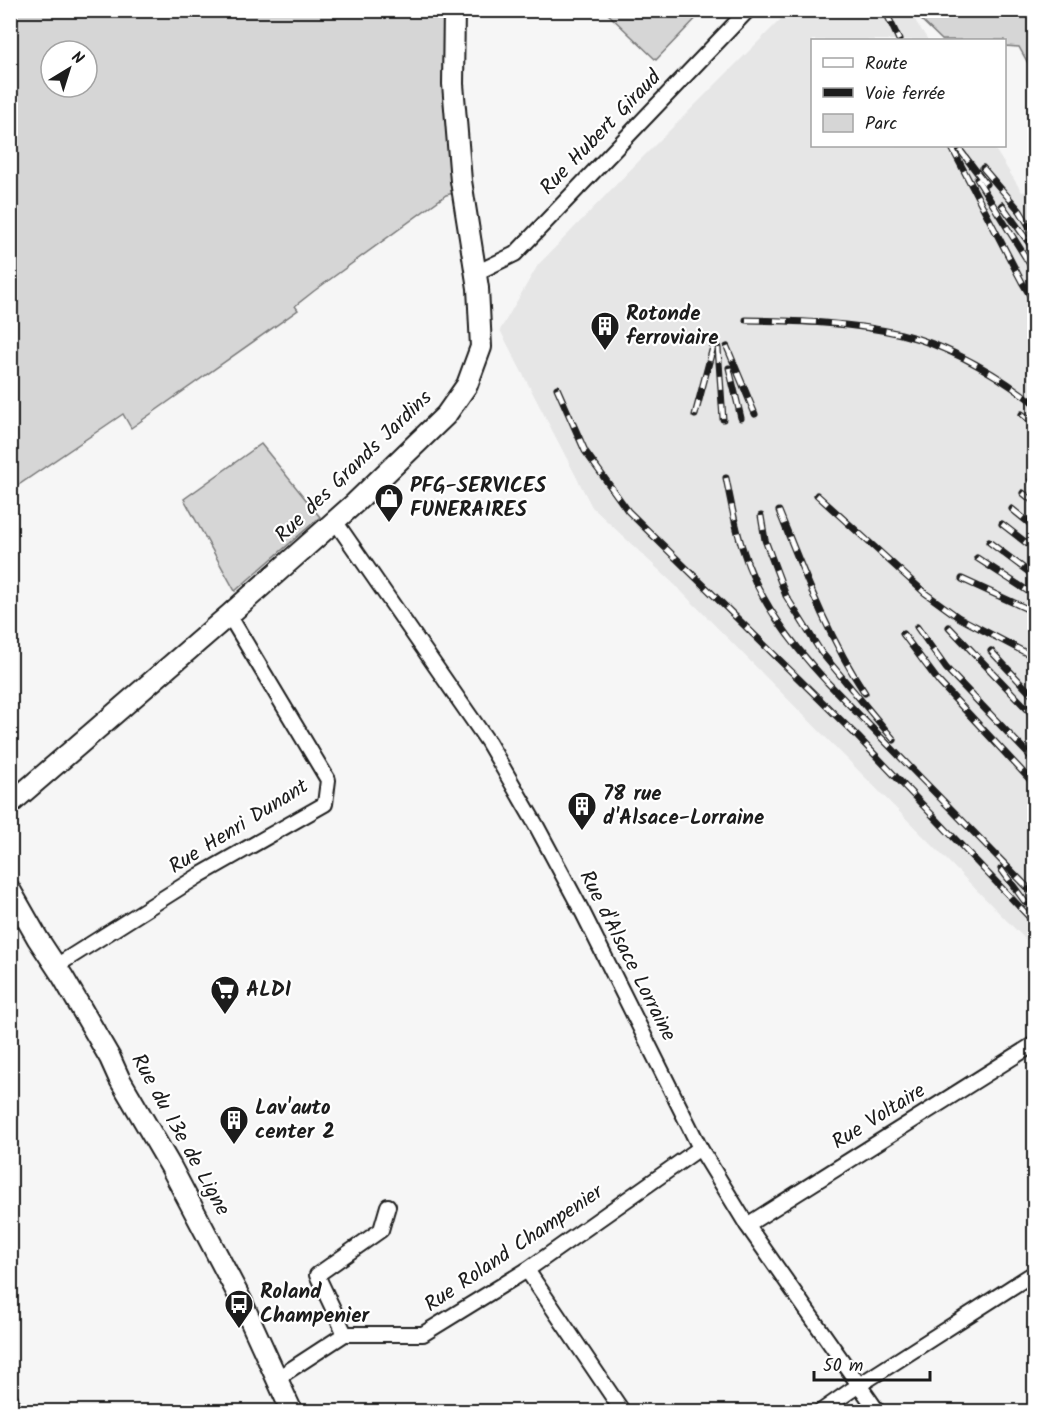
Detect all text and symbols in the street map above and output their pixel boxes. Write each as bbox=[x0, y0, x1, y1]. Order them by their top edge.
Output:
north arrow bbox=[39, 39, 99, 99]
legend bbox=[811, 39, 1006, 147]
text: N bbox=[66, 45, 89, 71]
text: Route bbox=[865, 50, 907, 79]
street label: Rue Hubert Giraud bbox=[532, 62, 670, 203]
text: Voie ferrée bbox=[865, 80, 945, 109]
text: Parc bbox=[865, 110, 897, 139]
place label: Rotonde ferroviaire bbox=[626, 298, 719, 355]
building icon: Rotonde ferroviaire bbox=[589, 310, 621, 352]
street label: Rue des Grands Jardins bbox=[268, 383, 440, 551]
place label: PFG-SERVICES FUNERAIRES bbox=[410, 470, 547, 527]
shop icon: PFG-SERVICES FUNERAIRES bbox=[373, 482, 405, 524]
street label: Rue Henri Dunant bbox=[163, 770, 316, 883]
place label: 78 rue d'Alsace-Lorraine bbox=[603, 778, 764, 835]
building icon: 78 rue d'Alsace-Lorraine bbox=[566, 790, 598, 832]
street label: Rue d'Alsace Lorraine bbox=[570, 865, 685, 1048]
supermarket icon: ALDI bbox=[209, 974, 241, 1016]
place label: ALDI bbox=[246, 974, 291, 1007]
street label: Rue du 13e de Ligne bbox=[122, 1048, 239, 1223]
street label: Rue Voltaire bbox=[826, 1075, 933, 1159]
place label: Lav'auto center 2 bbox=[255, 1092, 335, 1149]
building icon: Lav'auto center 2 bbox=[218, 1104, 250, 1146]
street label: Rue Roland Champenier bbox=[418, 1176, 611, 1321]
place label: Roland Champenier bbox=[260, 1276, 371, 1333]
bus stop icon: Roland Champenier bbox=[223, 1288, 255, 1330]
scale bar bbox=[814, 1344, 930, 1382]
text: 50 m bbox=[823, 1352, 863, 1381]

